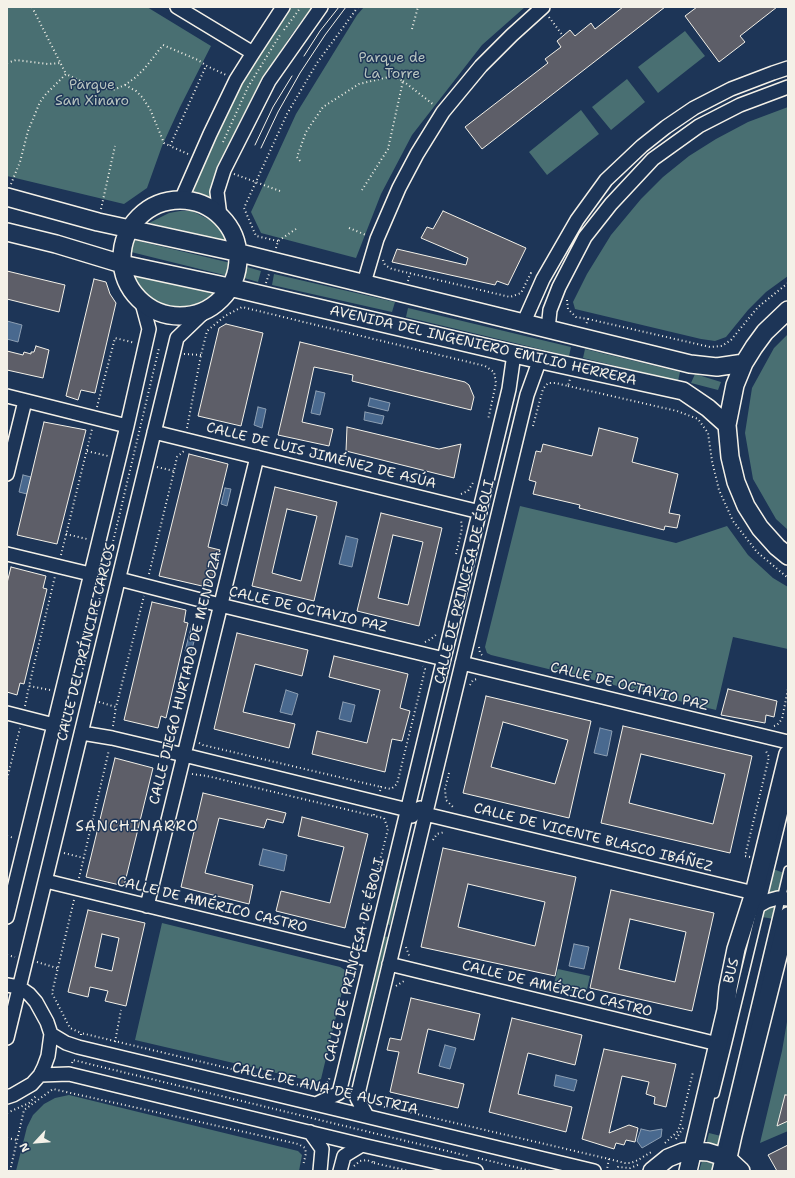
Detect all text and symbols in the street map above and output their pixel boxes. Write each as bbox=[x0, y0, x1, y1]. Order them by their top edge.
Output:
park label: Parque de La Torre bbox=[358, 50, 426, 82]
park label: Parque San Xinaro bbox=[55, 77, 129, 110]
street label: AVENIDA DEL INGENIERO EMILIO HERRERA bbox=[328, 302, 638, 390]
street label: CALLE DE LUIS JIMÉNEZ DE ASÚA bbox=[204, 419, 438, 493]
street label: CALLE DE PRINCESA DE ÉBOLI bbox=[431, 478, 499, 686]
street label: CALLE DEL PRÍNCIPE CARLOS bbox=[54, 541, 120, 743]
street label: CALLE DIEGO HURTADO DE MENDOZA bbox=[146, 550, 226, 806]
street label: CALLE DE OCTAVIO PAZ bbox=[227, 584, 389, 636]
street label: CALLE DE OCTAVIO PAZ bbox=[548, 659, 710, 715]
street label: CALLE DE VICENTE BLASCO IBÁÑEZ bbox=[472, 800, 714, 876]
district label: SANCHINARRO bbox=[76, 818, 198, 836]
street label: CALLE DE PRINCESA DE ÉBOLI bbox=[321, 856, 389, 1064]
street label: CALLE DE AMÉRICO CASTRO bbox=[115, 873, 309, 937]
street label: CALLE DE AMÉRICO CASTRO bbox=[460, 957, 654, 1021]
street label: BUS bbox=[721, 957, 743, 985]
street label: CALLE DE ANA DE AUSTRIA bbox=[230, 1059, 420, 1119]
north arrow bbox=[16, 1122, 56, 1162]
text: N bbox=[16, 1140, 33, 1155]

